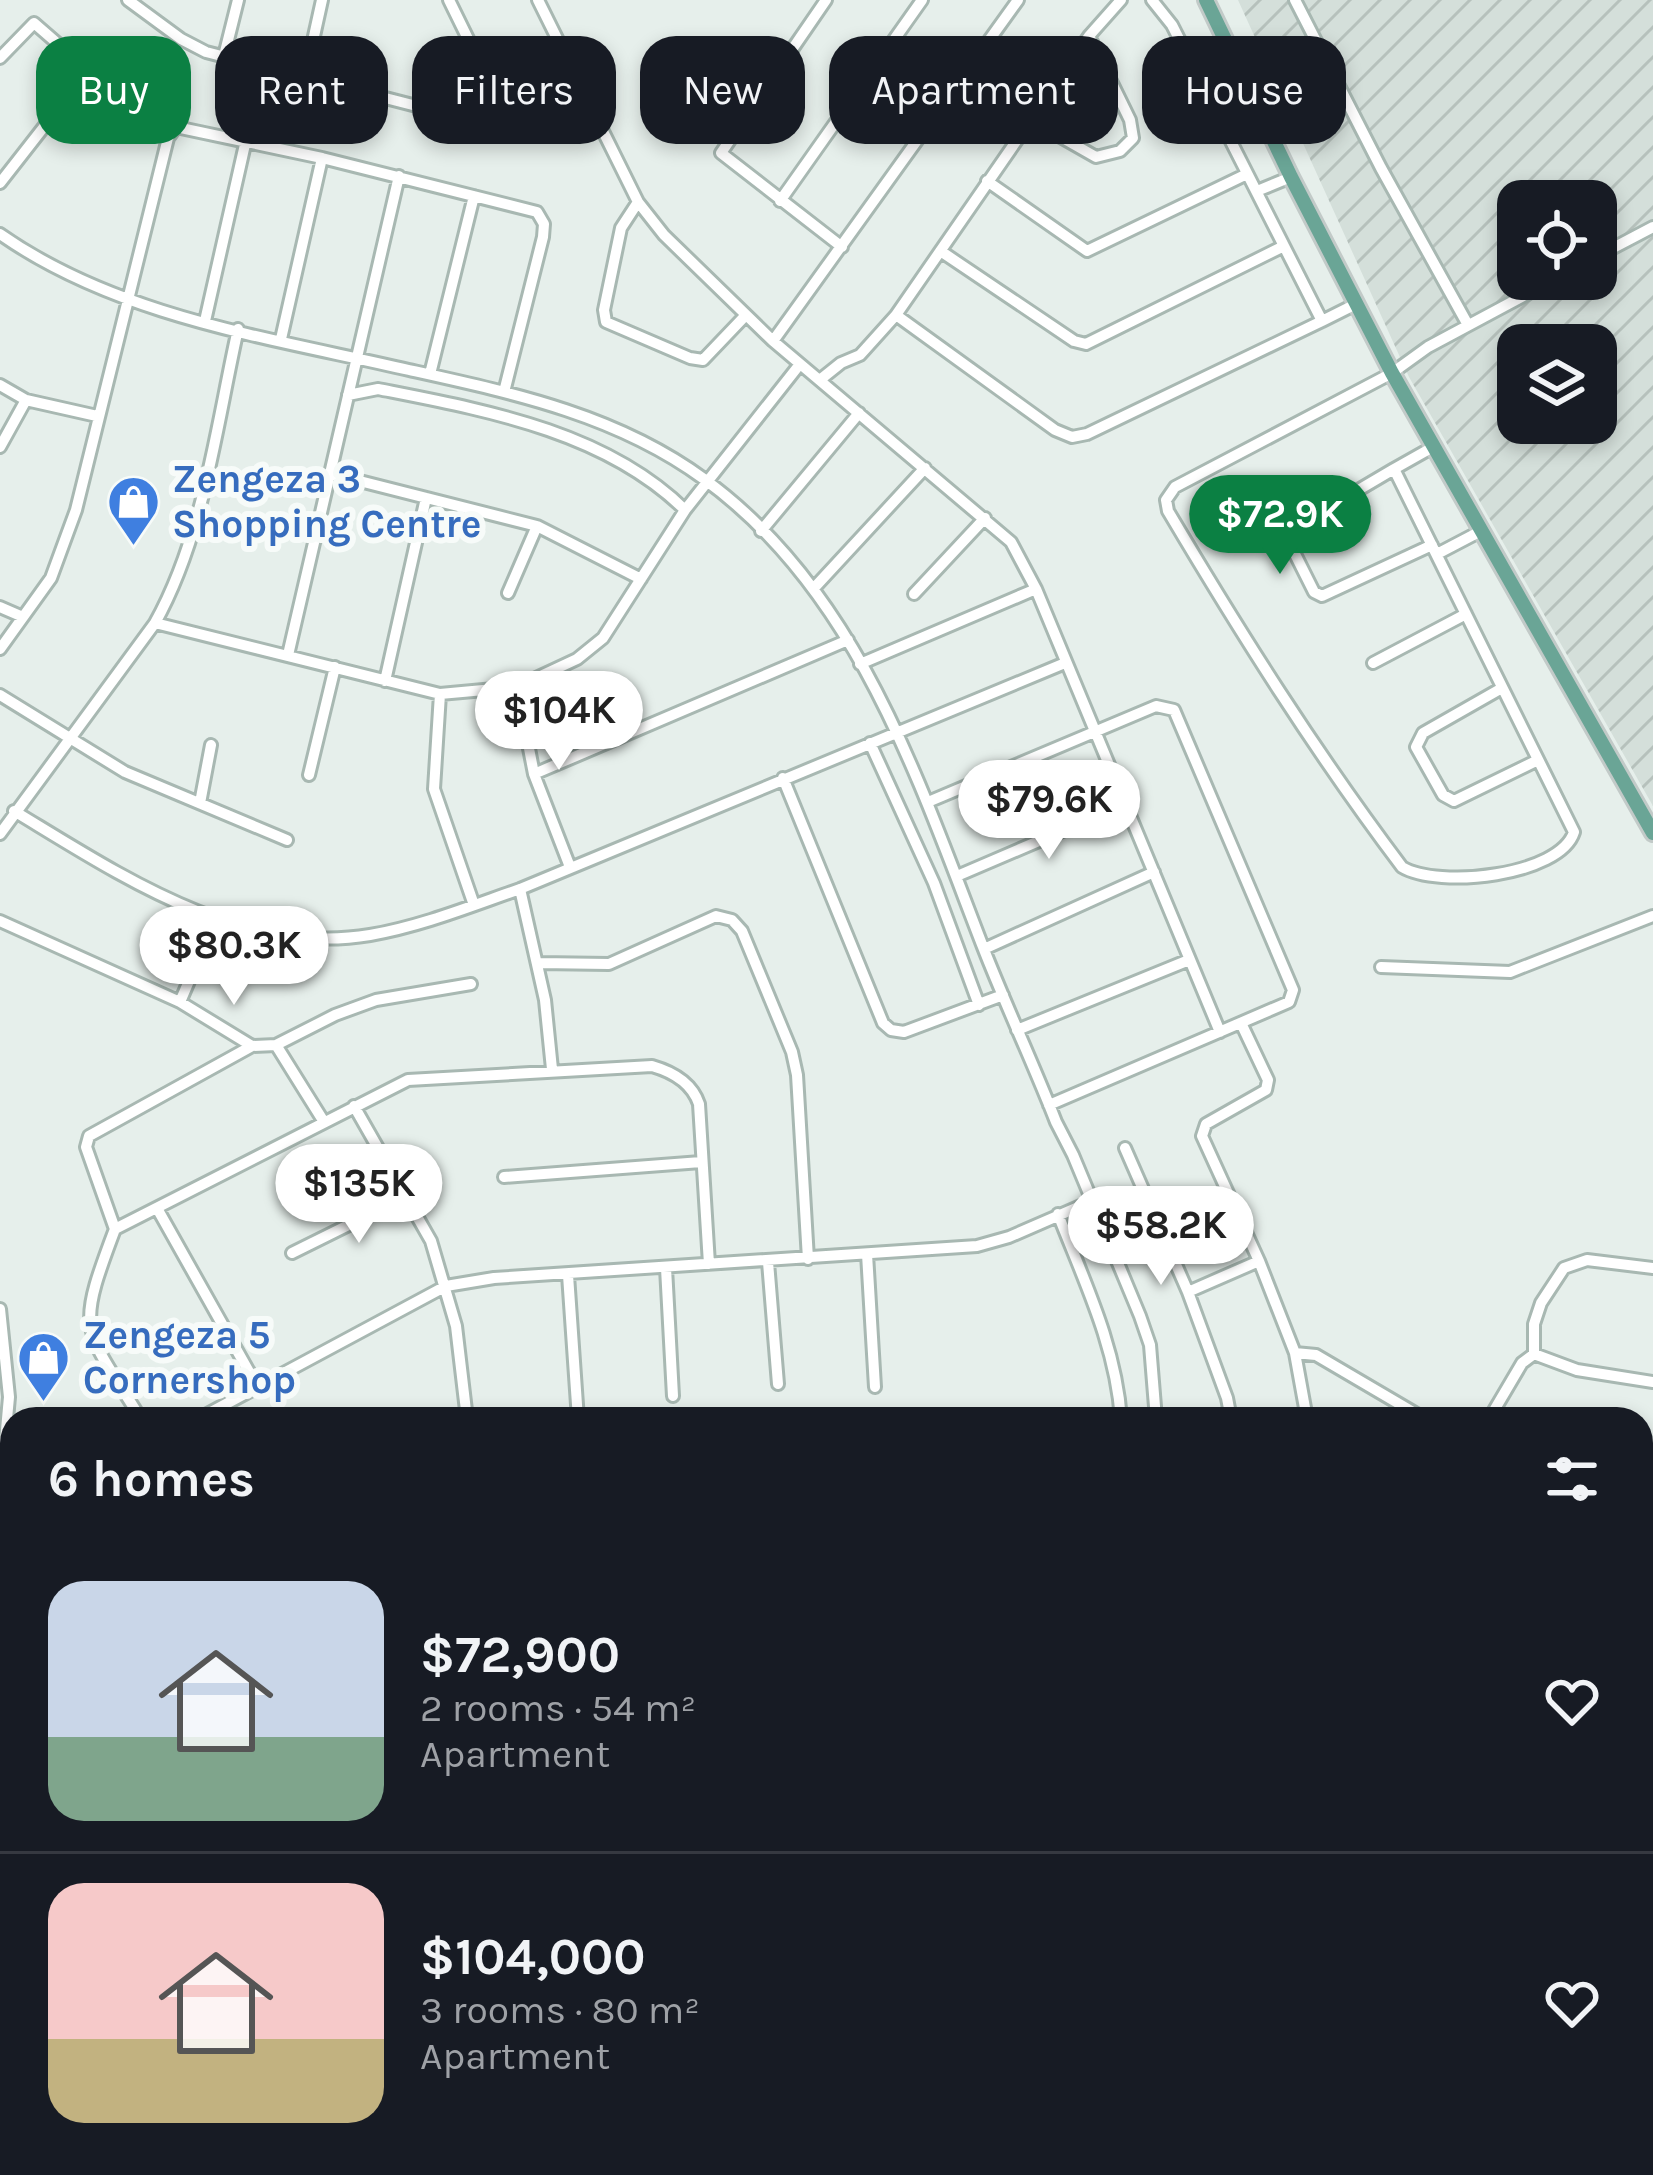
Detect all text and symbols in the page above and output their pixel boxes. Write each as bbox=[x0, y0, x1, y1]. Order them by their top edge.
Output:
chip: Buy bbox=[36, 36, 191, 144]
chip: Rent bbox=[215, 36, 388, 144]
chip: Filters bbox=[412, 36, 616, 144]
chip: New bbox=[640, 36, 805, 144]
chip: Apartment bbox=[829, 36, 1118, 144]
chip: House bbox=[1142, 36, 1346, 144]
map controls bbox=[1497, 180, 1617, 444]
button: locate bbox=[1497, 180, 1617, 300]
button: layers bbox=[1497, 324, 1617, 444]
place label: Zengeza 3 Shopping Centre bbox=[172, 456, 482, 547]
shop icon: Zengeza 3 Shopping Centre bbox=[105, 473, 161, 547]
pin: $72.9K bbox=[1182, 475, 1378, 577]
text: $72.9K bbox=[1216, 491, 1344, 537]
pin: $104K bbox=[475, 671, 643, 773]
text: $104K bbox=[502, 687, 616, 733]
pin: $79.6K bbox=[951, 760, 1147, 862]
text: $79.6K bbox=[985, 776, 1113, 822]
pin: $80.3K bbox=[136, 906, 332, 1008]
text: $80.3K bbox=[167, 922, 301, 968]
pin: $135K bbox=[275, 1144, 443, 1246]
text: $135K bbox=[302, 1160, 416, 1206]
pin: $58.2K bbox=[1063, 1186, 1259, 1288]
text: $58.2K bbox=[1095, 1202, 1227, 1248]
place label: Zengeza 5 Cornershop bbox=[83, 1312, 296, 1403]
shop icon: Zengeza 5 Cornershop bbox=[16, 1329, 72, 1403]
icon: filters bbox=[1539, 1446, 1605, 1512]
text: 6 homes bbox=[48, 1449, 255, 1509]
text: $72,900 bbox=[420, 1625, 620, 1685]
icon: home bbox=[144, 1629, 288, 1773]
icon: heart bbox=[1539, 1668, 1605, 1734]
text: 2 rooms · 54 m² bbox=[420, 1685, 696, 1731]
text: Apartment bbox=[420, 1731, 610, 1777]
text: $104,000 bbox=[420, 1927, 646, 1987]
icon: home bbox=[144, 1931, 288, 2075]
icon: heart bbox=[1539, 1970, 1605, 2036]
text: 3 rooms · 80 m² bbox=[420, 1987, 700, 2033]
text: Apartment bbox=[420, 2033, 610, 2079]

